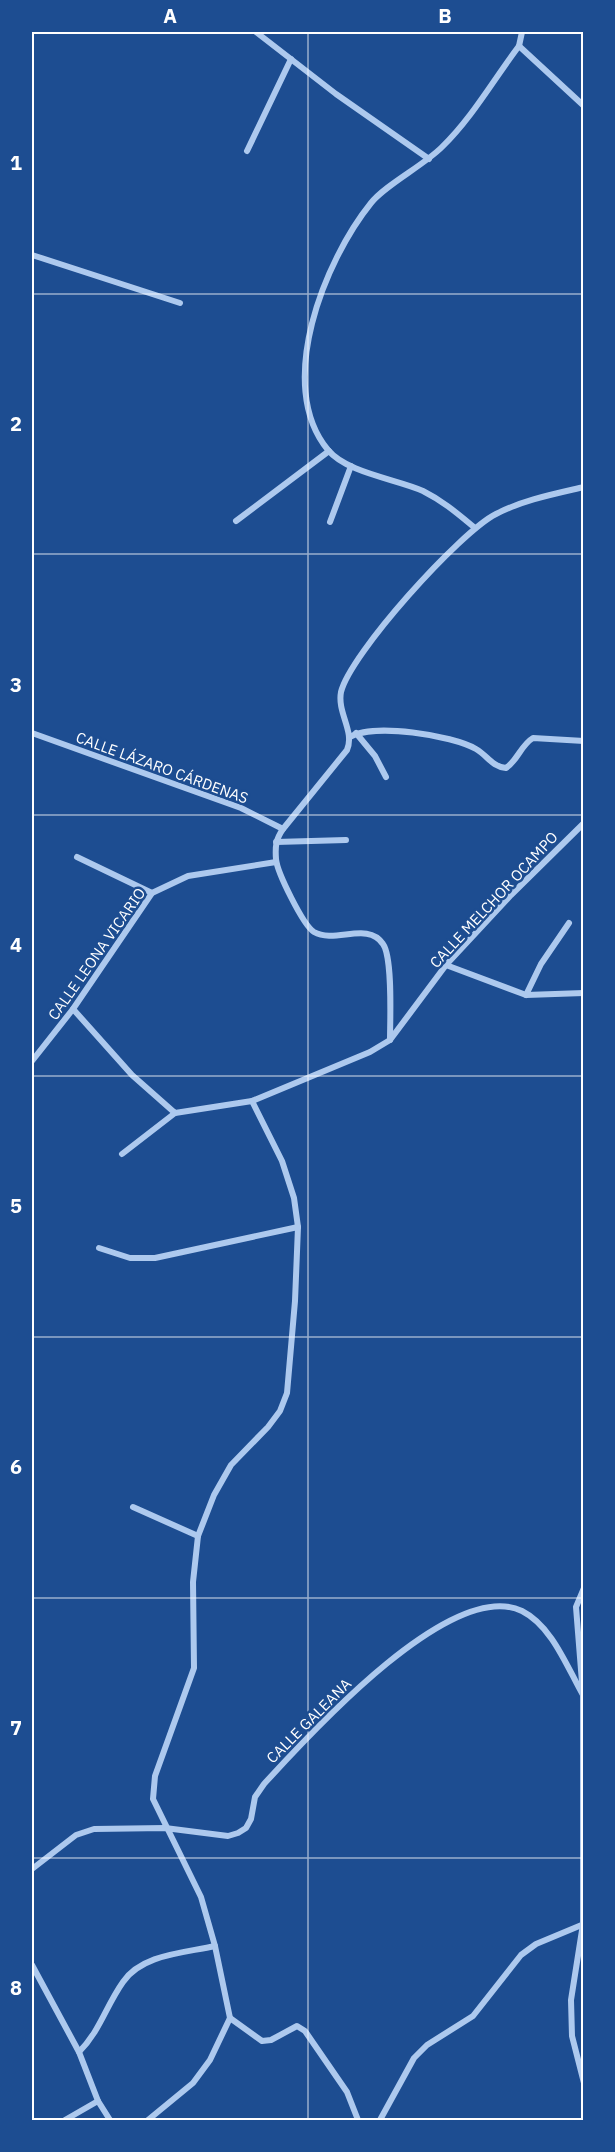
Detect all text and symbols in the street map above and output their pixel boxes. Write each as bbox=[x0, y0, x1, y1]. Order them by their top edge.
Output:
text: A bbox=[163, 2, 177, 29]
text: B bbox=[438, 2, 452, 29]
text: 1 bbox=[10, 149, 22, 176]
text: 2 bbox=[10, 410, 22, 437]
text: 3 bbox=[10, 671, 22, 698]
street label: CALLE LÁZARO CÁRDENAS bbox=[73, 728, 251, 808]
street label: CALLE MELCHOR OCAMPO bbox=[426, 828, 562, 972]
street label: CALLE LEONA VICARIO bbox=[44, 884, 149, 1024]
text: 4 bbox=[10, 931, 22, 958]
text: 5 bbox=[10, 1192, 22, 1219]
text: 6 bbox=[10, 1453, 22, 1480]
street label: CALLE GALEANA bbox=[262, 1674, 355, 1767]
text: 7 bbox=[10, 1714, 22, 1741]
text: 8 bbox=[10, 1974, 22, 2001]

